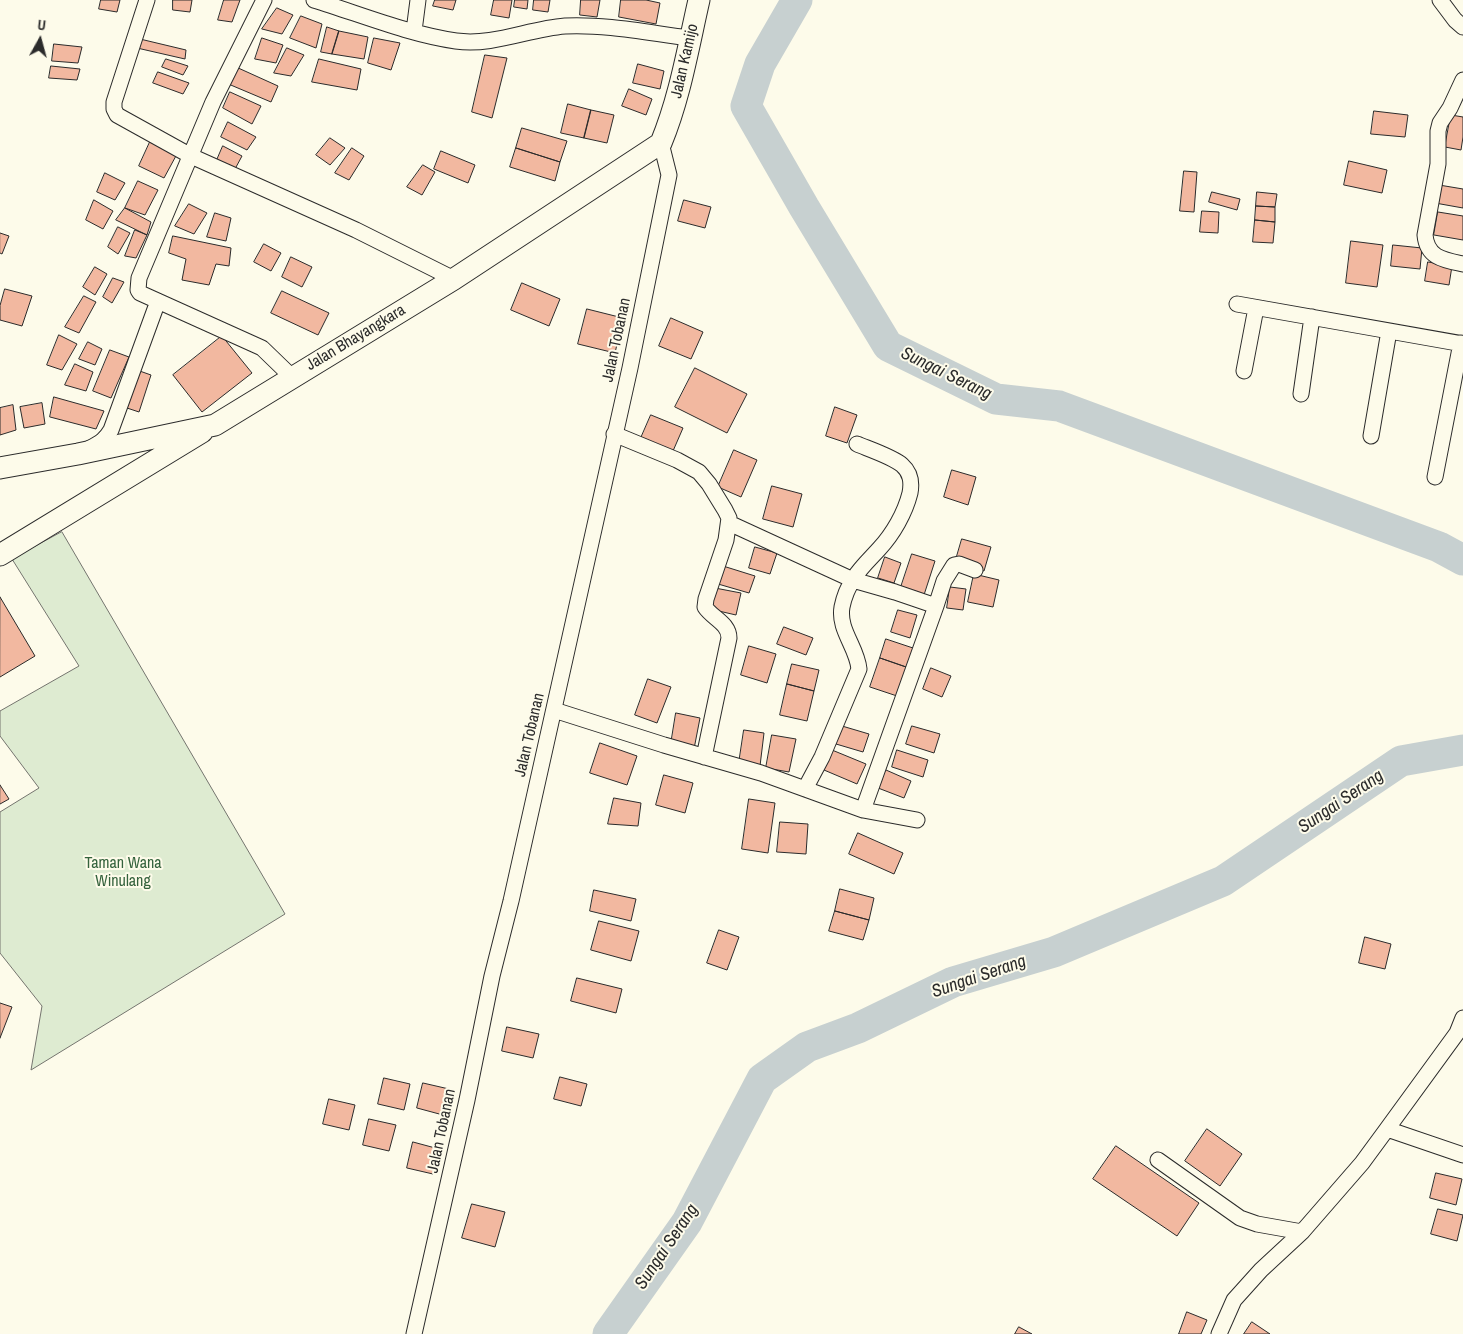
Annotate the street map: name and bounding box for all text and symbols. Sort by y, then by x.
north arrow [15,15,65,65]
text: U [37,16,47,35]
street label: Jalan Kamijo [667,22,703,100]
street label: Jalan Tobanan [599,296,635,384]
street label: Jalan Bhayangkara [303,301,409,375]
water label: Sungai Serang [897,343,995,405]
street label: Jalan Tobanan [511,691,549,779]
water label: Sungai Serang [1294,766,1388,838]
park label: Taman Wana Winulang [84,854,162,892]
water label: Sungai Serang [929,951,1029,1003]
street label: Jalan Tobanan [424,1087,460,1175]
water label: Sungai Serang [631,1200,703,1294]

